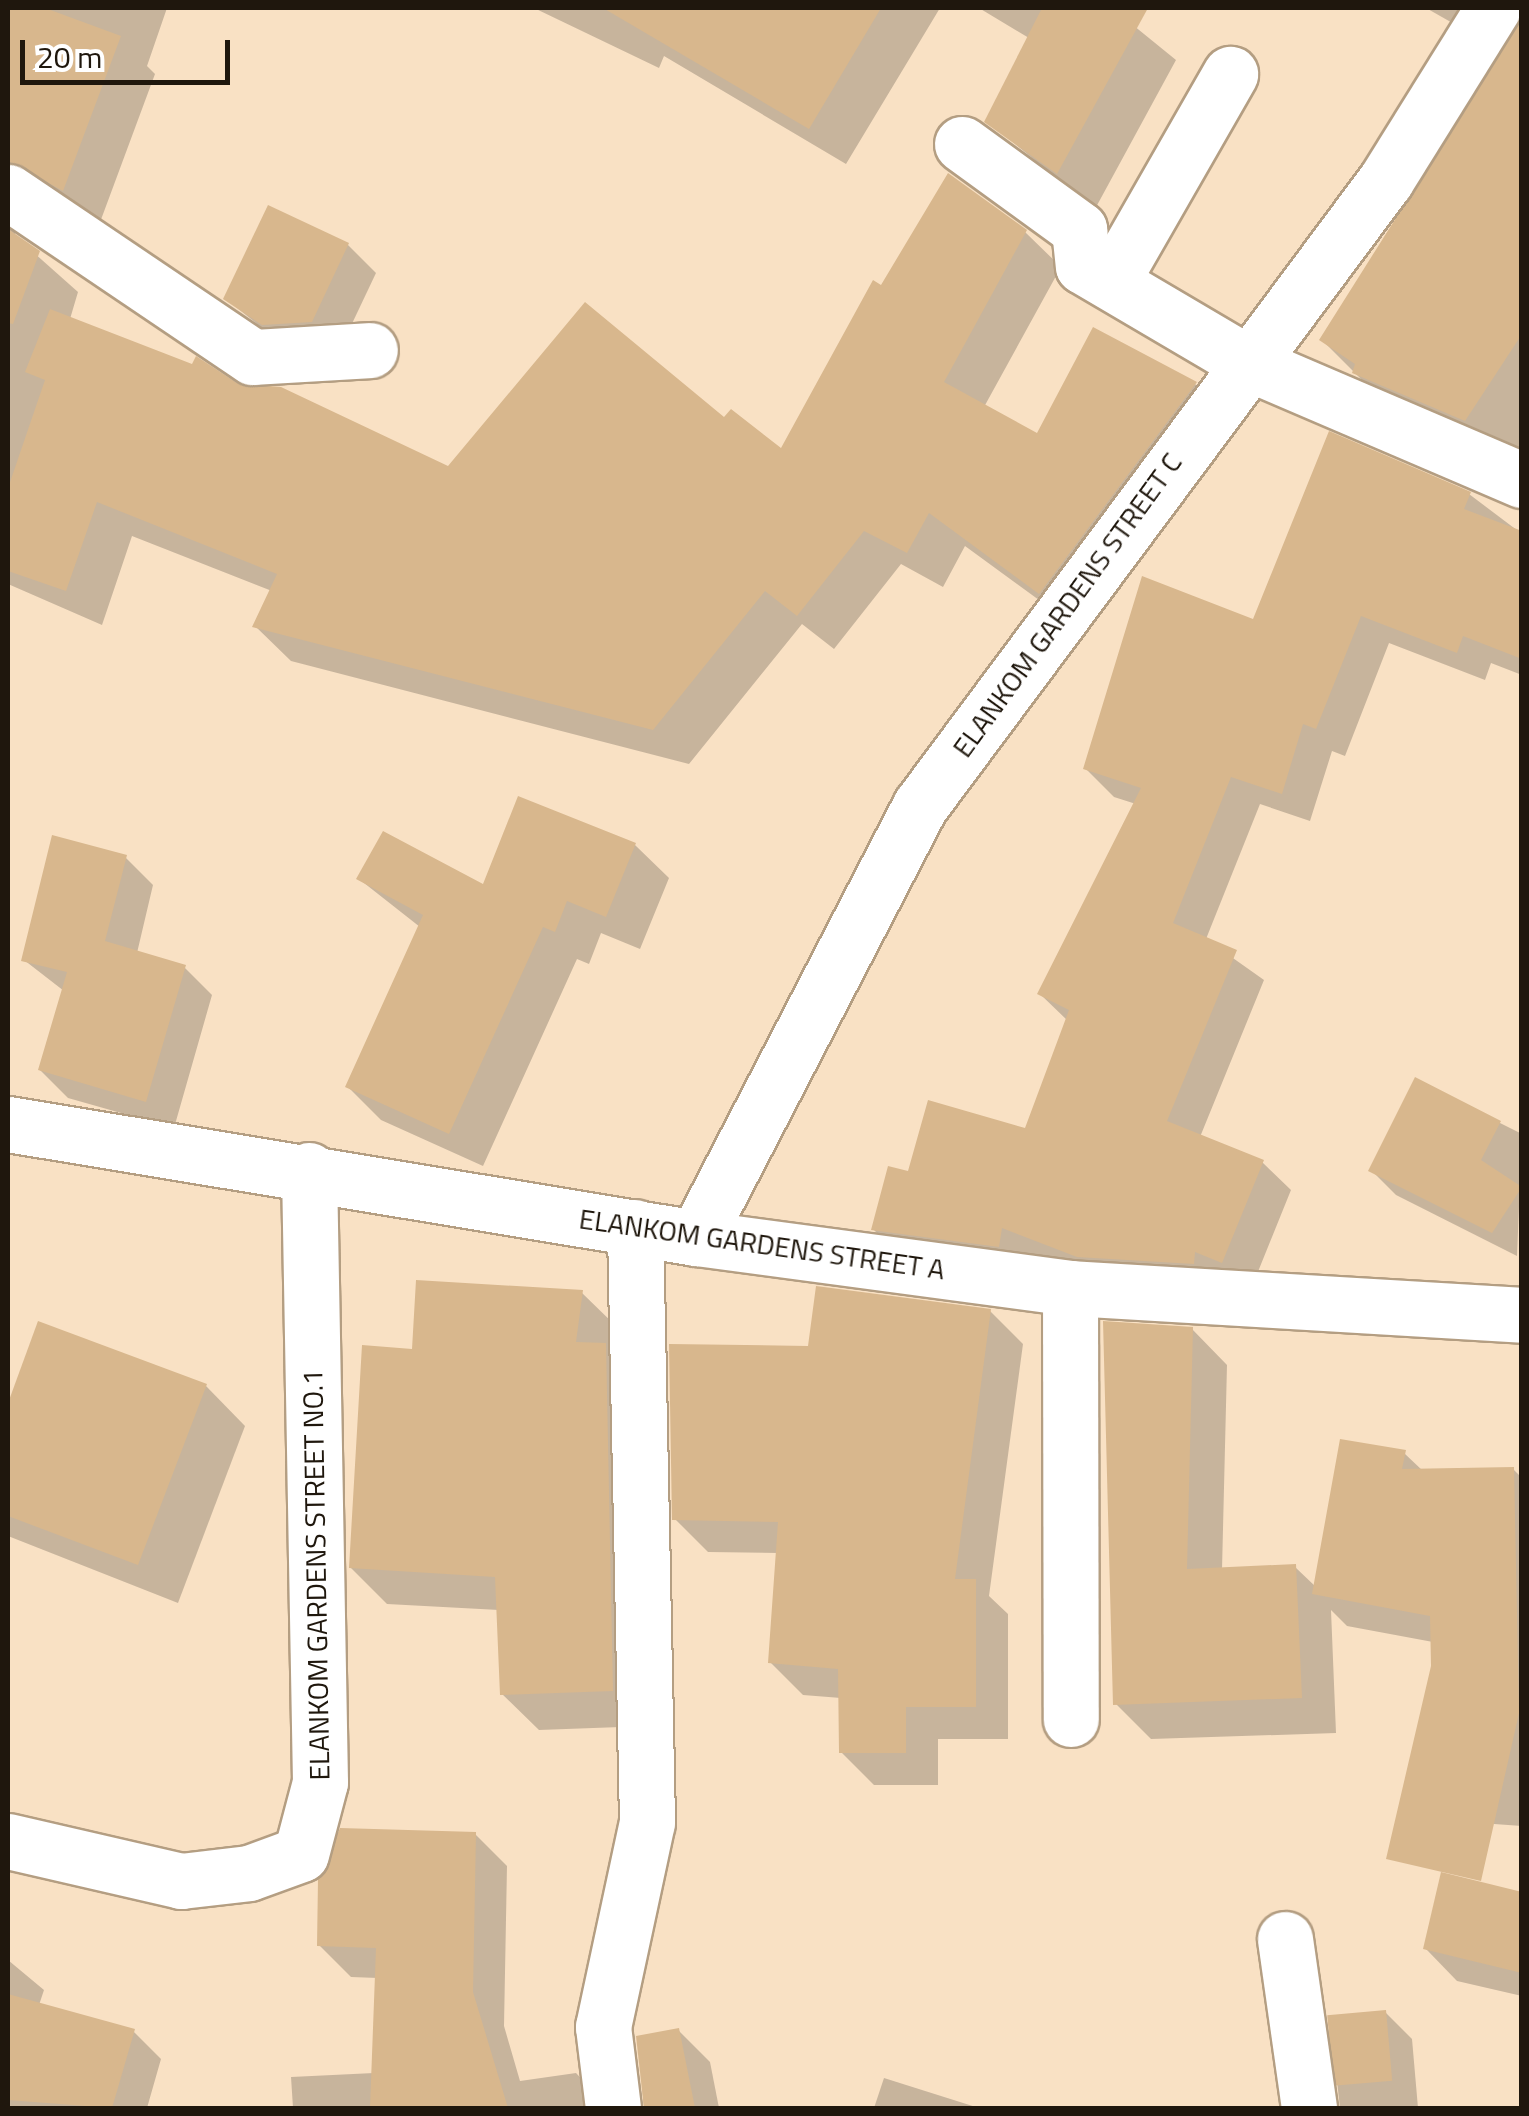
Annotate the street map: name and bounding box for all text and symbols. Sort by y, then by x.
scale bar [25,20,235,82]
text: 20 m [37,34,102,80]
street label: ELANKOM GARDENS STREET C [945,447,1189,763]
street label: ELANKOM GARDENS STREET A [577,1202,947,1286]
street label: ELANKOM GARDENS STREET NO.1 [296,1369,336,1781]

